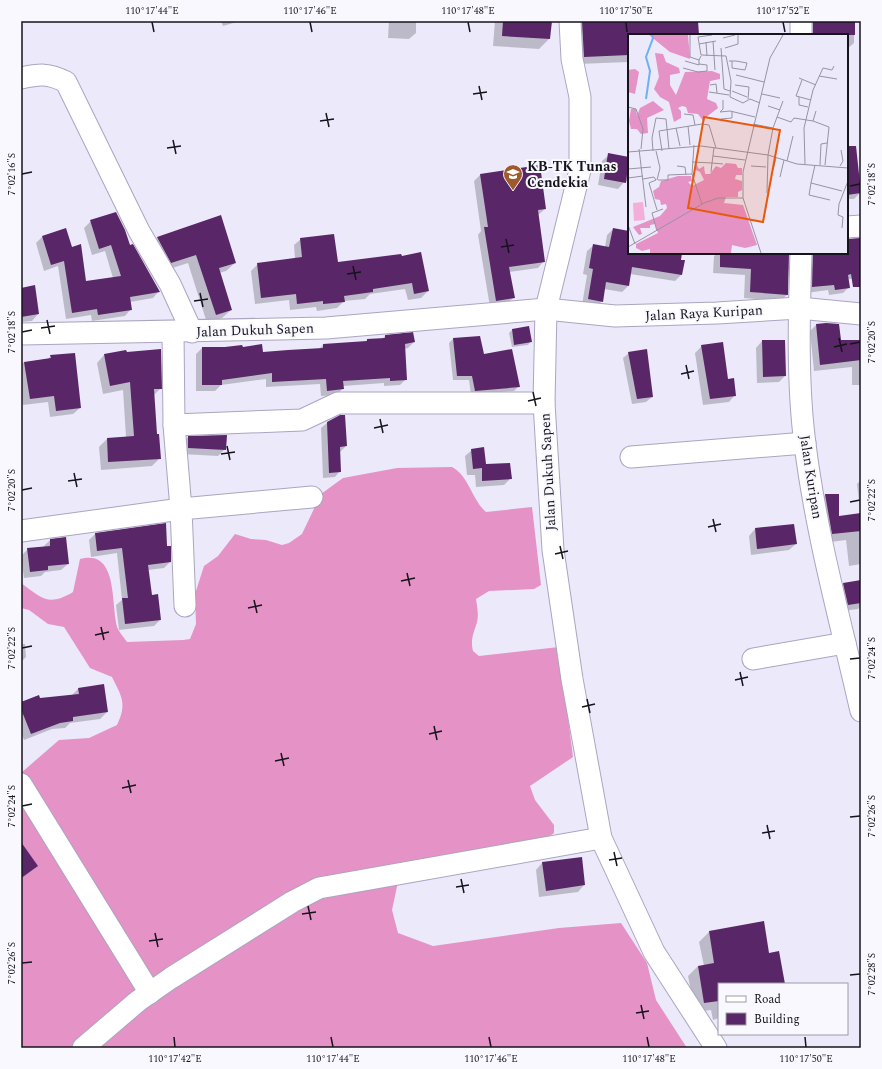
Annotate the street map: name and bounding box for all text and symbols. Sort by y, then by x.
text: 110°17'44"E [125,3,179,19]
text: 110°17'46"E [283,3,337,19]
text: 110°17'48"E [441,3,495,19]
text: 110°17'50"E [599,3,653,19]
text: 110°17'52"E [756,3,810,19]
inset map [628,34,848,254]
text: 7°02'16"S [4,153,20,195]
place label: KB-TK Tunas Cendekia [527,156,617,193]
school or university icon: KB-TK Tunas Cendekia [502,163,524,191]
text: 7°02'18"S [864,163,880,205]
street label: Jalan Raya Kuripan [644,299,764,327]
text: 7°02'18"S [4,311,20,353]
street label: Jalan Dukuh Sapen [196,317,314,343]
text: 7°02'20"S [864,321,880,363]
street label: Jalan Dukuh Sapen [534,413,562,531]
street label: Jalan Kuripan [794,433,828,521]
text: 7°02'20"S [4,469,20,511]
text: 7°02'22"S [864,479,880,521]
text: 7°02'22"S [4,627,20,669]
text: 7°02'24"S [864,637,880,679]
text: 7°02'24"S [4,785,20,827]
text: 7°02'26"S [864,795,880,837]
text: 7°02'26"S [4,942,20,984]
text: 7°02'28"S [864,953,880,995]
legend [718,983,848,1035]
text: Road [754,990,781,1009]
text: Building [754,1010,800,1029]
text: 110°17'42"E [148,1051,202,1067]
text: 110°17'44"E [306,1051,360,1067]
text: 110°17'46"E [464,1051,518,1067]
text: 110°17'48"E [622,1051,676,1067]
text: 110°17'50"E [779,1051,833,1067]

